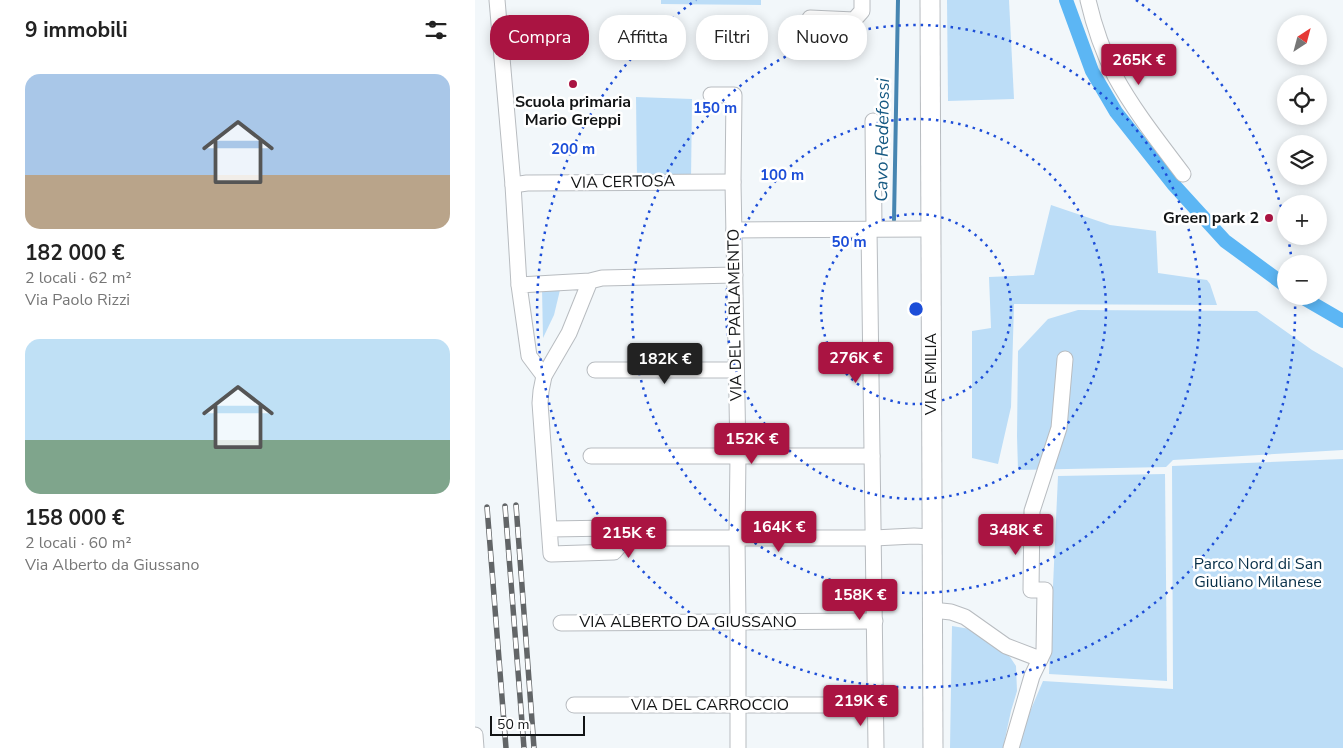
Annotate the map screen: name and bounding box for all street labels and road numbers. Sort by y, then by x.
street label: VIA CERTOSA [570,170,676,194]
street label: VIA DEL PARLAMENTO [722,229,748,402]
street label: VIA EMILIA [920,332,942,416]
street label: VIA ALBERTO DA GIUSSANO [578,611,797,633]
street label: VIA DEL CARROCCIO [630,694,789,716]

